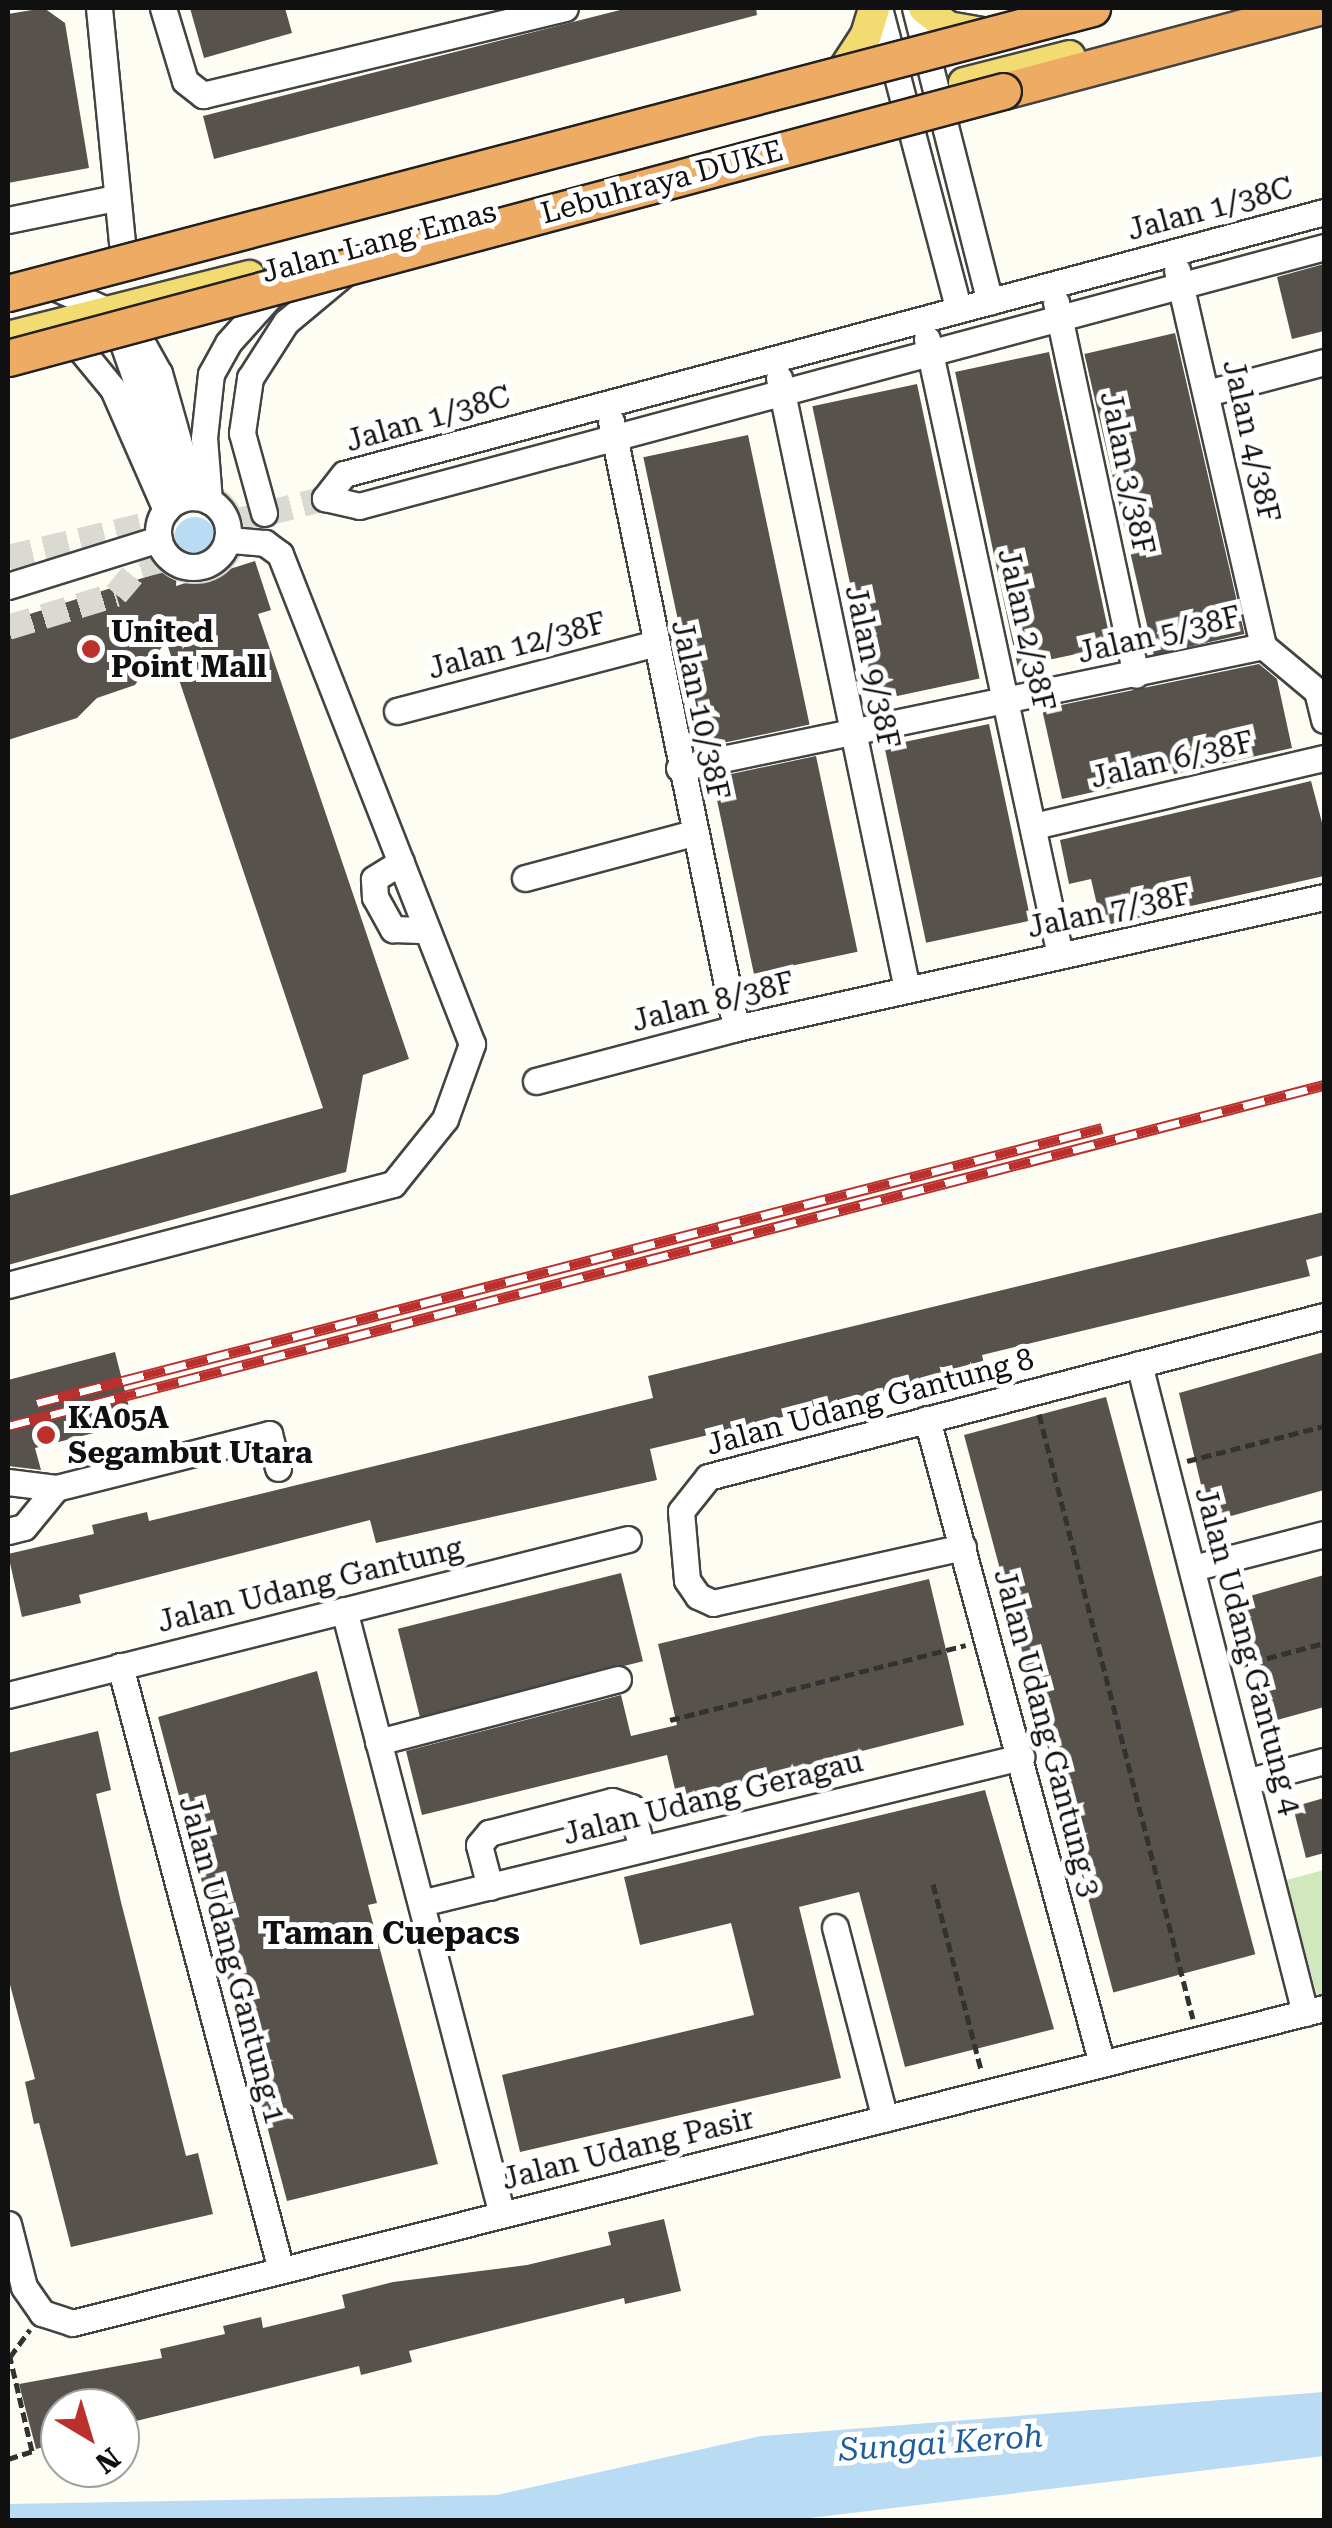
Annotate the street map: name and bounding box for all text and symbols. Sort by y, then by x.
street label: Lebuhraya DUKE [537,132,787,232]
street label: Jalan 1/38C [1124,170,1296,248]
street label: Jalan Lang Emas [258,193,500,291]
street label: Jalan 4/38F [1215,356,1287,526]
street label: Jalan 1/38C [342,378,514,460]
street label: Jalan 3/38F [1092,388,1162,558]
street label: Jalan 2/38F [990,545,1062,715]
street label: Jalan 9/38F [837,582,907,752]
street label: Jalan 5/38F [1074,599,1244,671]
street label: Jalan 12/38F [424,605,610,687]
place label: United Point Mall [111,614,267,684]
street label: Jalan 10/38F [663,617,737,803]
marker: United Point Mall [80,638,102,660]
street label: Jalan 6/38F [1087,724,1257,796]
street label: Jalan 7/38F [1024,876,1194,946]
street label: Jalan 8/38F [628,964,798,1040]
street label: Jalan Udang Gantung 8 [702,1341,1038,1463]
place label: KA05A Segambut Utara [68,1400,313,1470]
marker: KA05A Segambut Utara [33,1422,59,1448]
street label: Jalan Udang Gantung 4 [1187,1483,1309,1819]
street label: Jalan Udang Gantung [154,1530,466,1640]
street label: Jalan Udang Gantung 3 [986,1565,1108,1901]
street label: Jalan Udang Geragau [559,1743,867,1853]
street label: Jalan Udang Gantung 1 [171,1792,293,2128]
district label: Taman Cuepacs [262,1914,520,1952]
street label: Jalan Udang Pasir [498,2100,758,2198]
north arrow [40,2388,140,2488]
water label: Sungai Keroh [838,2417,1044,2469]
text: N [89,2441,126,2480]

